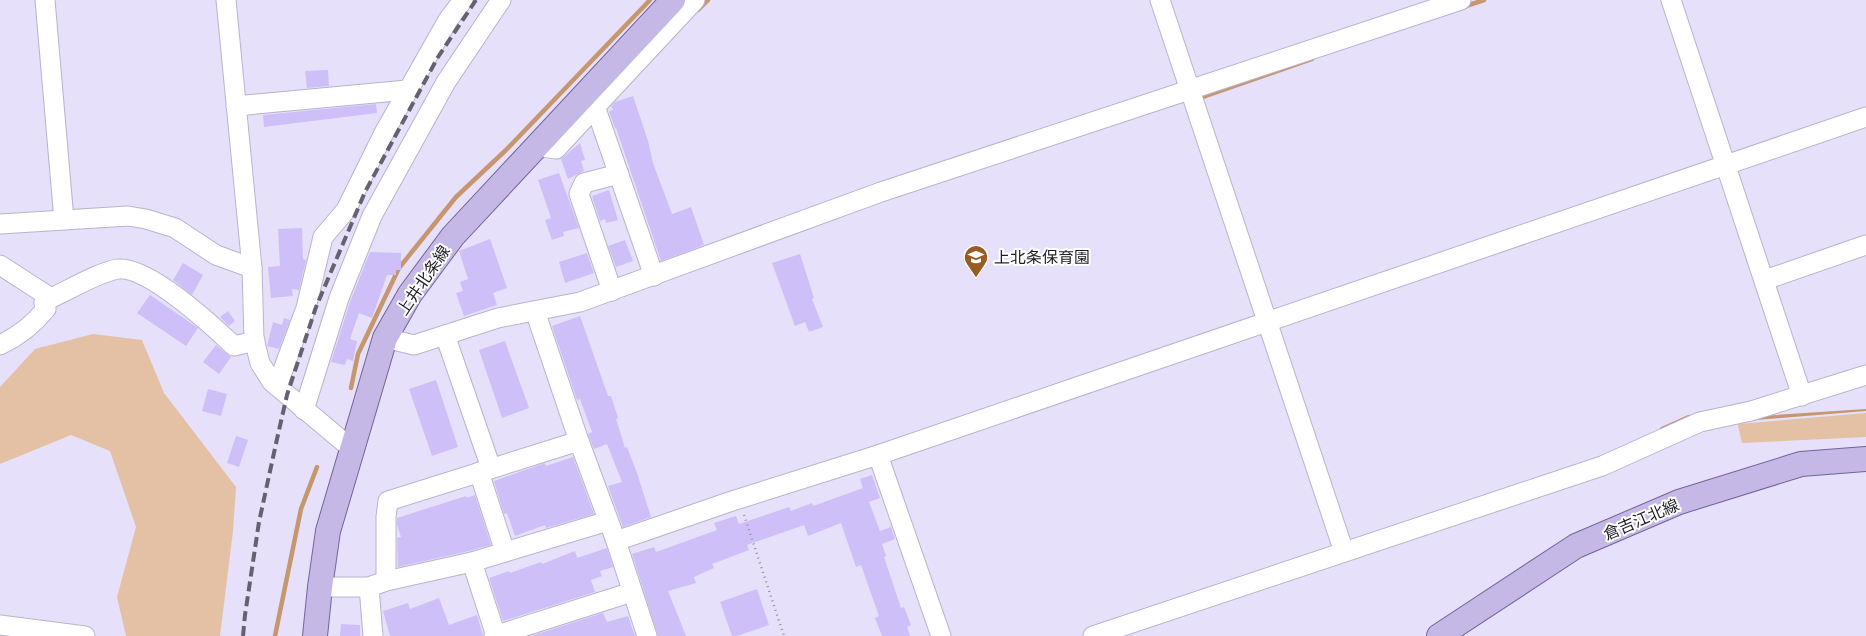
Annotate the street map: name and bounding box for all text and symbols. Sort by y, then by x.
street label: 上井北条線 [392,241,454,319]
school or university icon: 上北条保育園 [963,244,989,278]
place label: 上北条保育園 [994,247,1090,268]
street label: 倉吉江北線 [1600,494,1682,545]

